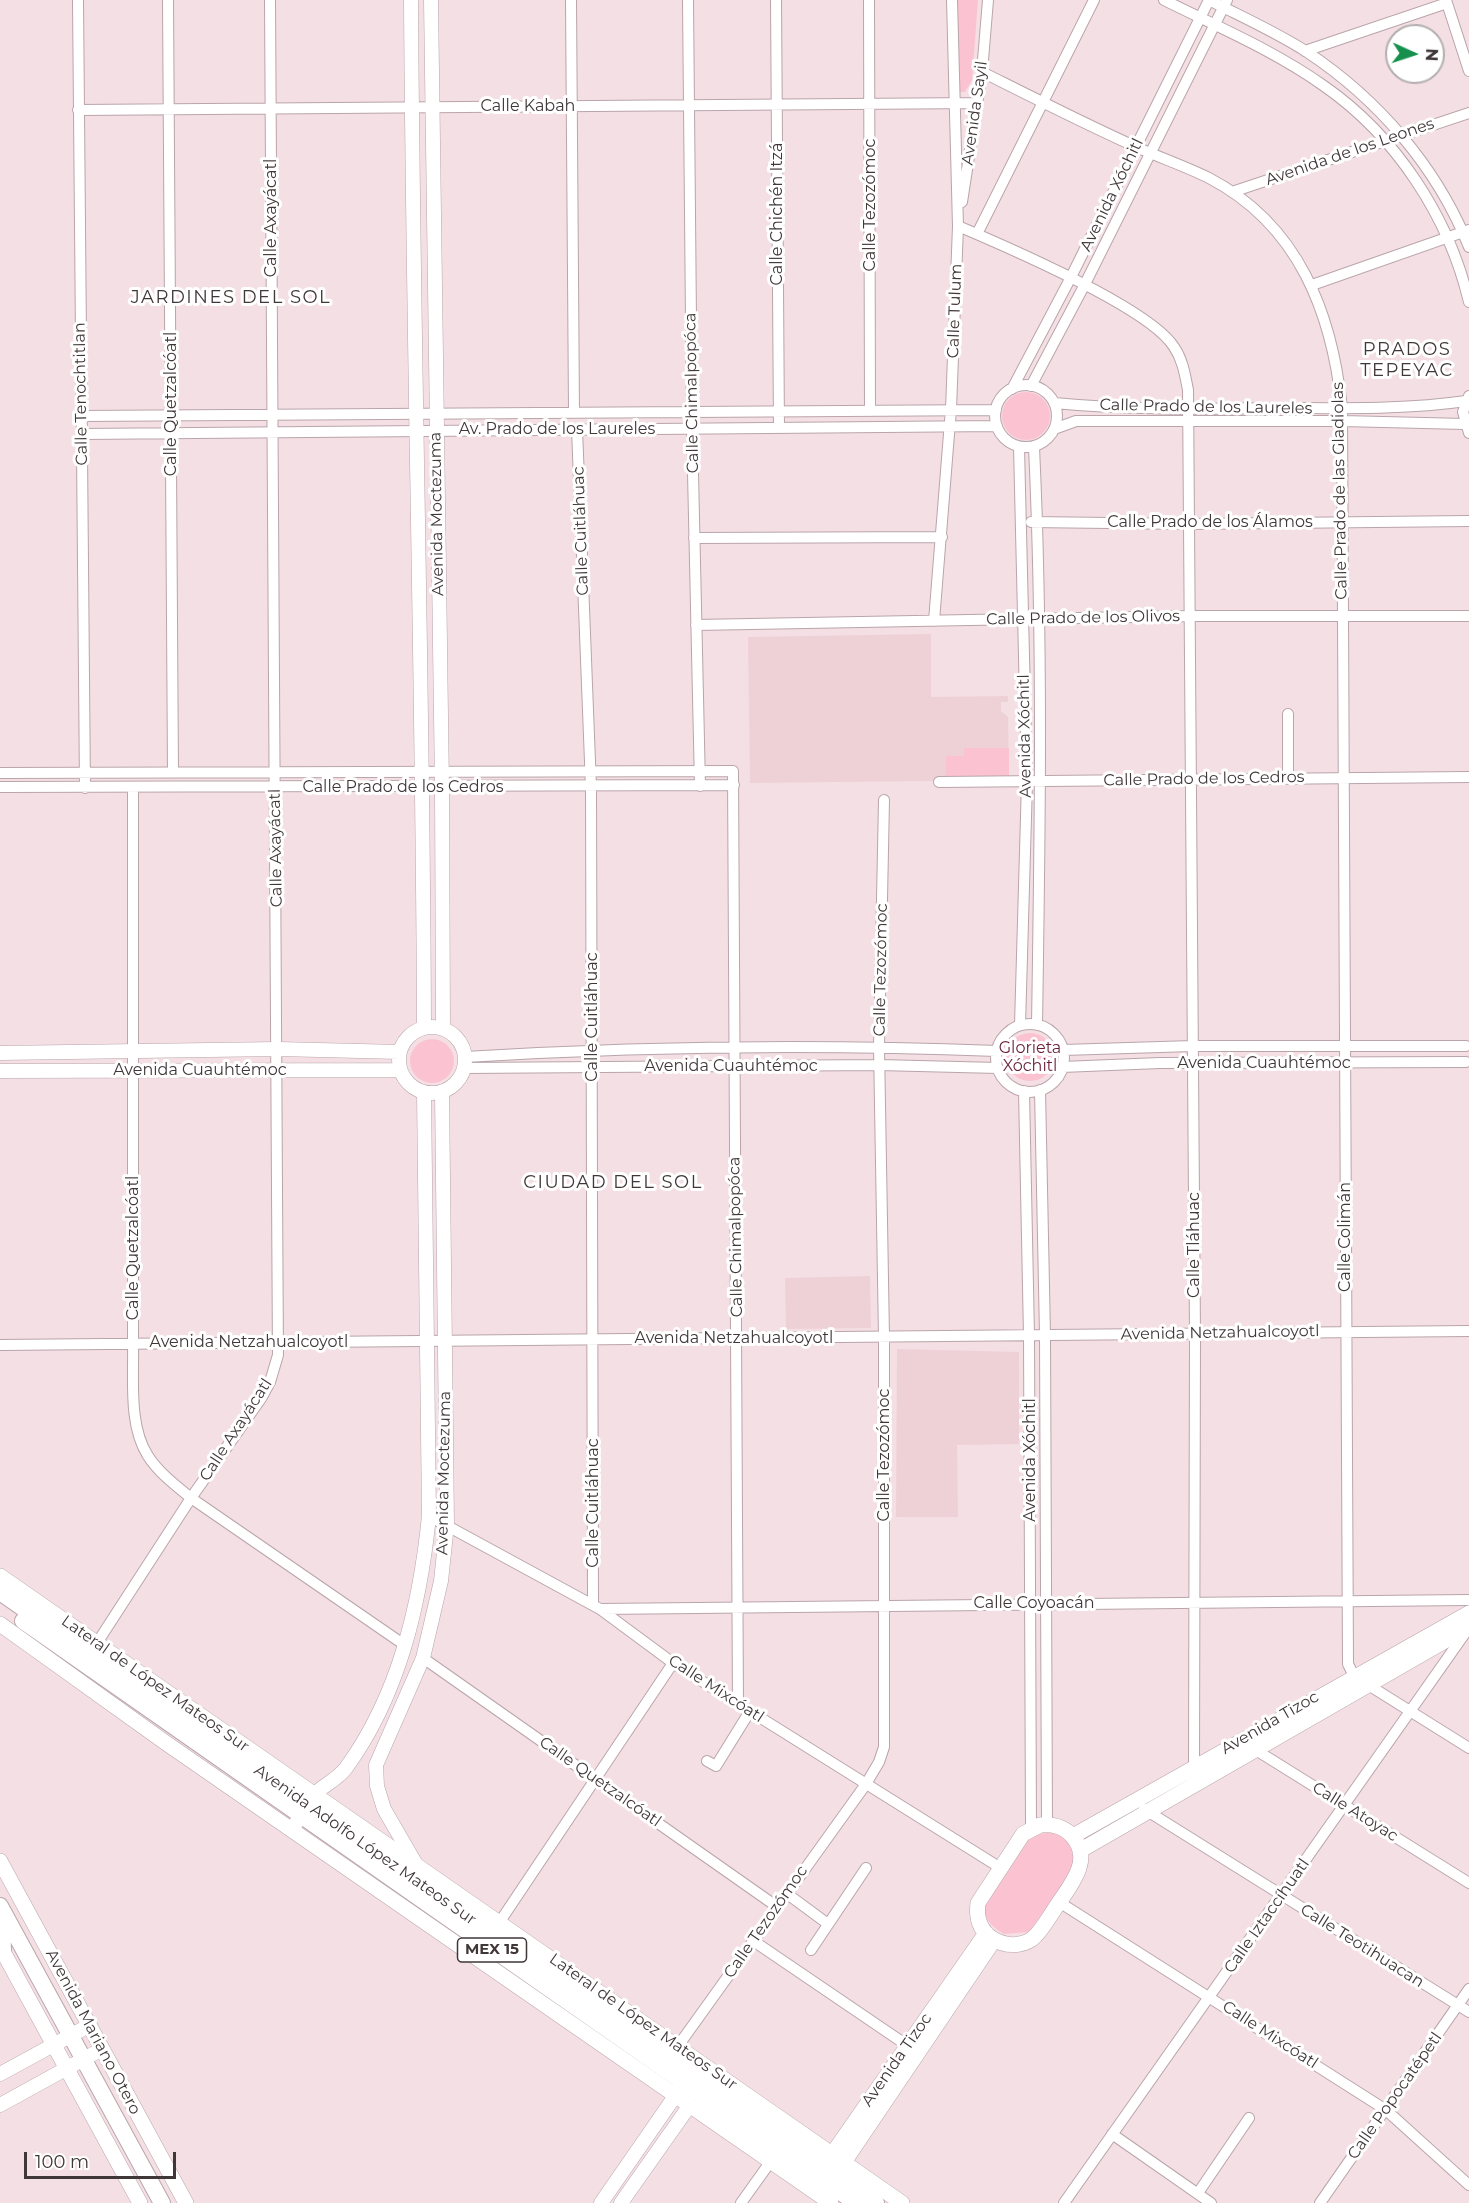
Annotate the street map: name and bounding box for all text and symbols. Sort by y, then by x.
north arrow [1385,24,1445,84]
text: N [1422,48,1441,62]
street label: Avenida Sayil [958,60,992,166]
street label: Calle Kabah [481,96,575,116]
street label: Avenida de los Leones [1263,114,1437,190]
street label: Avenida Xóchitl [1076,135,1148,255]
street label: Calle Tezozómoc [860,138,880,272]
street label: Calle Chichén Itzá [767,143,787,285]
street label: Calle Axayácatl [261,159,281,277]
street label: Calle Tulum [944,263,966,359]
district label: JARDINES DEL SOL [131,287,331,309]
street label: Calle Chimalpopóca [681,313,703,473]
street label: Calle Tenochtitlan [70,322,92,466]
street label: Calle Quetzalcóatl [161,332,181,476]
district label: PRADOS TEPEYAC [1360,339,1454,382]
street label: Calle Prado de las Gladiolas [1329,382,1351,600]
street label: Calle Prado de los Laureles [1099,396,1313,418]
street label: Av. Prado de los Laureles [459,419,655,439]
street label: Avenida Moctezuma [426,432,448,596]
street label: Calle Cuitláhuac [569,466,593,596]
street label: Calle Prado de los Álamos [1107,512,1313,532]
street label: Calle Prado de los Olivos [986,607,1180,629]
street label: Avenida Xóchitl [1014,674,1036,798]
street label: Calle Prado de los Cedros [1103,768,1305,790]
street label: Calle Prado de los Cedros [302,777,504,797]
street label: Calle Axayácatl [265,789,287,907]
street label: Calle Tezozómoc [870,903,892,1037]
street label: Calle Cuitláhuac [582,952,602,1082]
park label: Glorieta Xóchitl [999,1038,1061,1076]
street label: Avenida Cuauhtémoc [1177,1053,1351,1073]
street label: Avenida Cuauhtémoc [644,1056,818,1076]
street label: Avenida Cuauhtémoc [113,1060,287,1080]
street label: Calle Chimalpopóca [725,1157,747,1317]
district label: CIUDAD DEL SOL [523,1172,703,1194]
street label: Calle Quetzalcóatl [123,1176,143,1320]
street label: Calle Colimán [1335,1182,1355,1292]
street label: Calle Tláhuac [1184,1192,1204,1298]
street label: Avenida Netzahualcoyotl [1120,1322,1320,1344]
street label: Avenida Netzahualcoyotl [635,1328,833,1348]
street label: Avenida Netzahualcoyotl [150,1332,348,1352]
street label: Calle Axayácatl [196,1375,276,1485]
street label: Calle Tezozómoc [874,1388,894,1522]
street label: Avenida Moctezuma [433,1391,455,1555]
street label: Avenida Xóchitl [1020,1398,1040,1522]
street label: Calle Cuitláhuac [583,1438,603,1568]
street label: Calle Coyoacán [973,1593,1095,1613]
street label: Lateral de López Mateos Sur [57,1612,253,1756]
street label: Calle Mixcóatl [665,1651,767,1727]
street label: Avenida Tizoc [1218,1687,1322,1759]
street label: Calle Quetzalcóatl [535,1733,665,1831]
street label: Avenida Adolfo López Mateos Sur [250,1761,480,1929]
street label: Calle Atoyac [1309,1778,1401,1846]
street label: Calle Iztaccíhuatl [1220,1855,1314,1977]
street label: Calle Tezozómoc [720,1862,812,1982]
street label: Calle Teotihuacan [1297,1900,1427,1992]
road number: MEX 15 [458,1938,526,1962]
street label: Avenida Mariano Otero [41,1946,145,2118]
street label: Lateral de López Mateos Sur [545,1950,741,2094]
street label: Calle Mixcóatl [1219,1997,1321,2073]
street label: Avenida Tizoc [858,2010,936,2110]
street label: Calle Popocatépetl [1344,2029,1446,2163]
scale bar [27,2140,178,2178]
text: 100 m [35,2151,89,2173]

